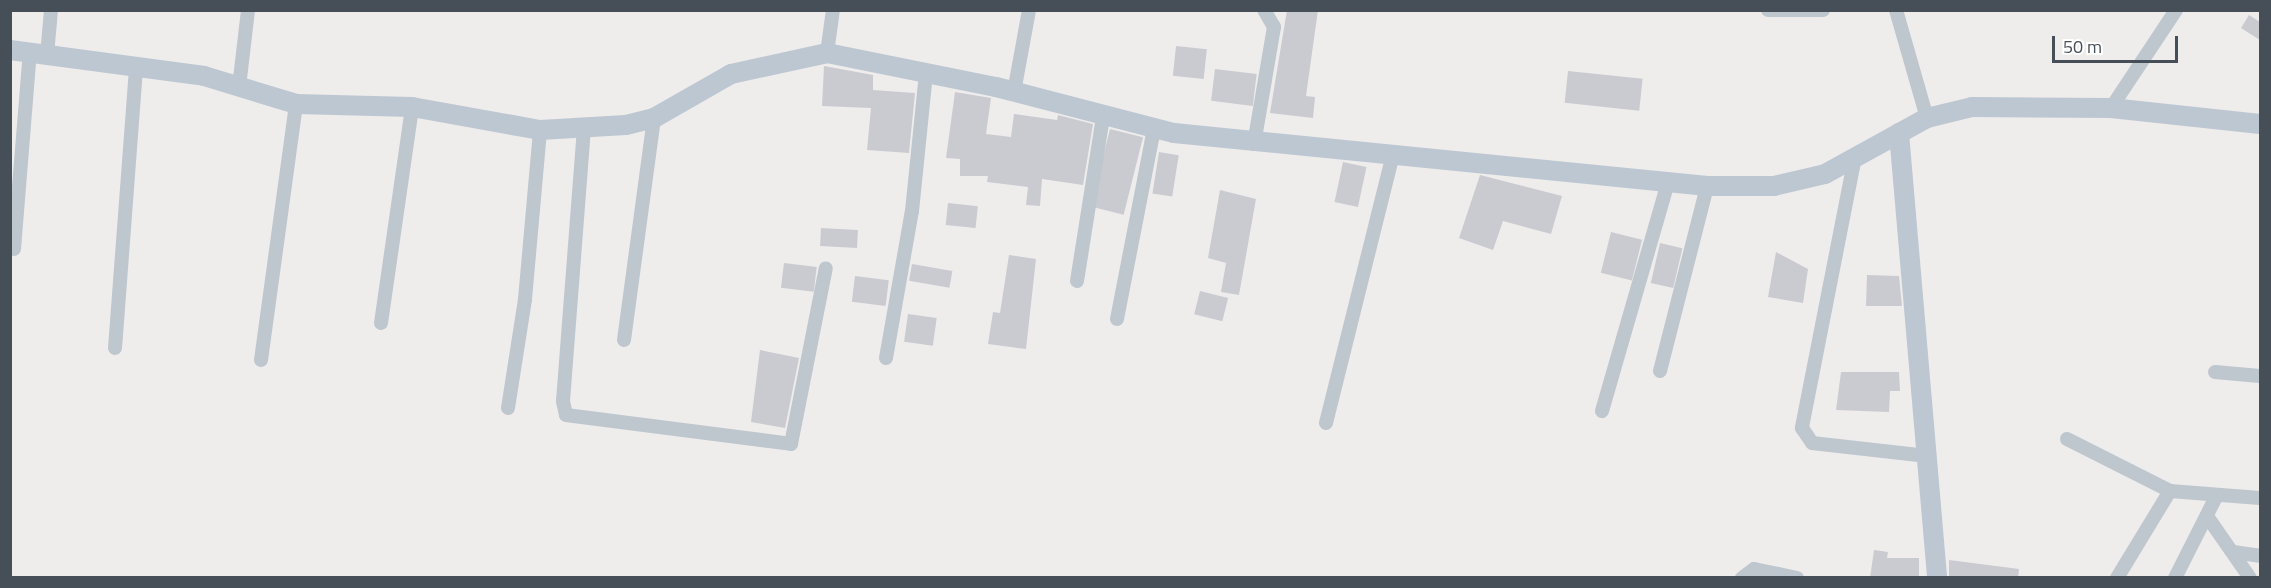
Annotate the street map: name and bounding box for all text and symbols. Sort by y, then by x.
scale bar [2055,24,2181,62]
text: 50 m [2063,33,2102,60]

